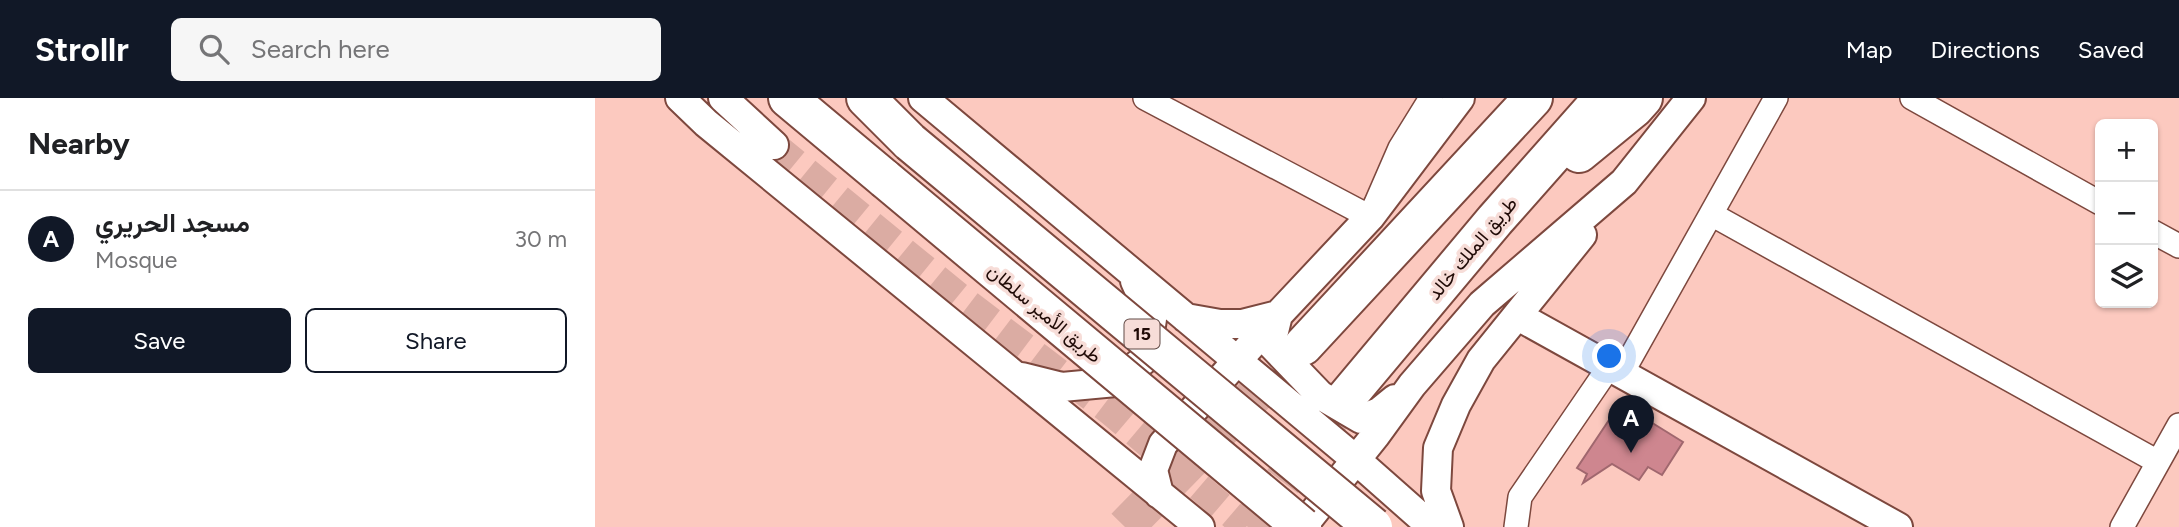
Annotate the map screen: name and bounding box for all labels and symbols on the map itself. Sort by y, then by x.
street label: طريق الملك خالد [1423,192,1522,304]
street label: طريق الأمير سلطان [983,259,1106,368]
road number: 15 [1125,320,1159,348]
your location [1592,339,1626,373]
pin: A [1608,395,1654,453]

